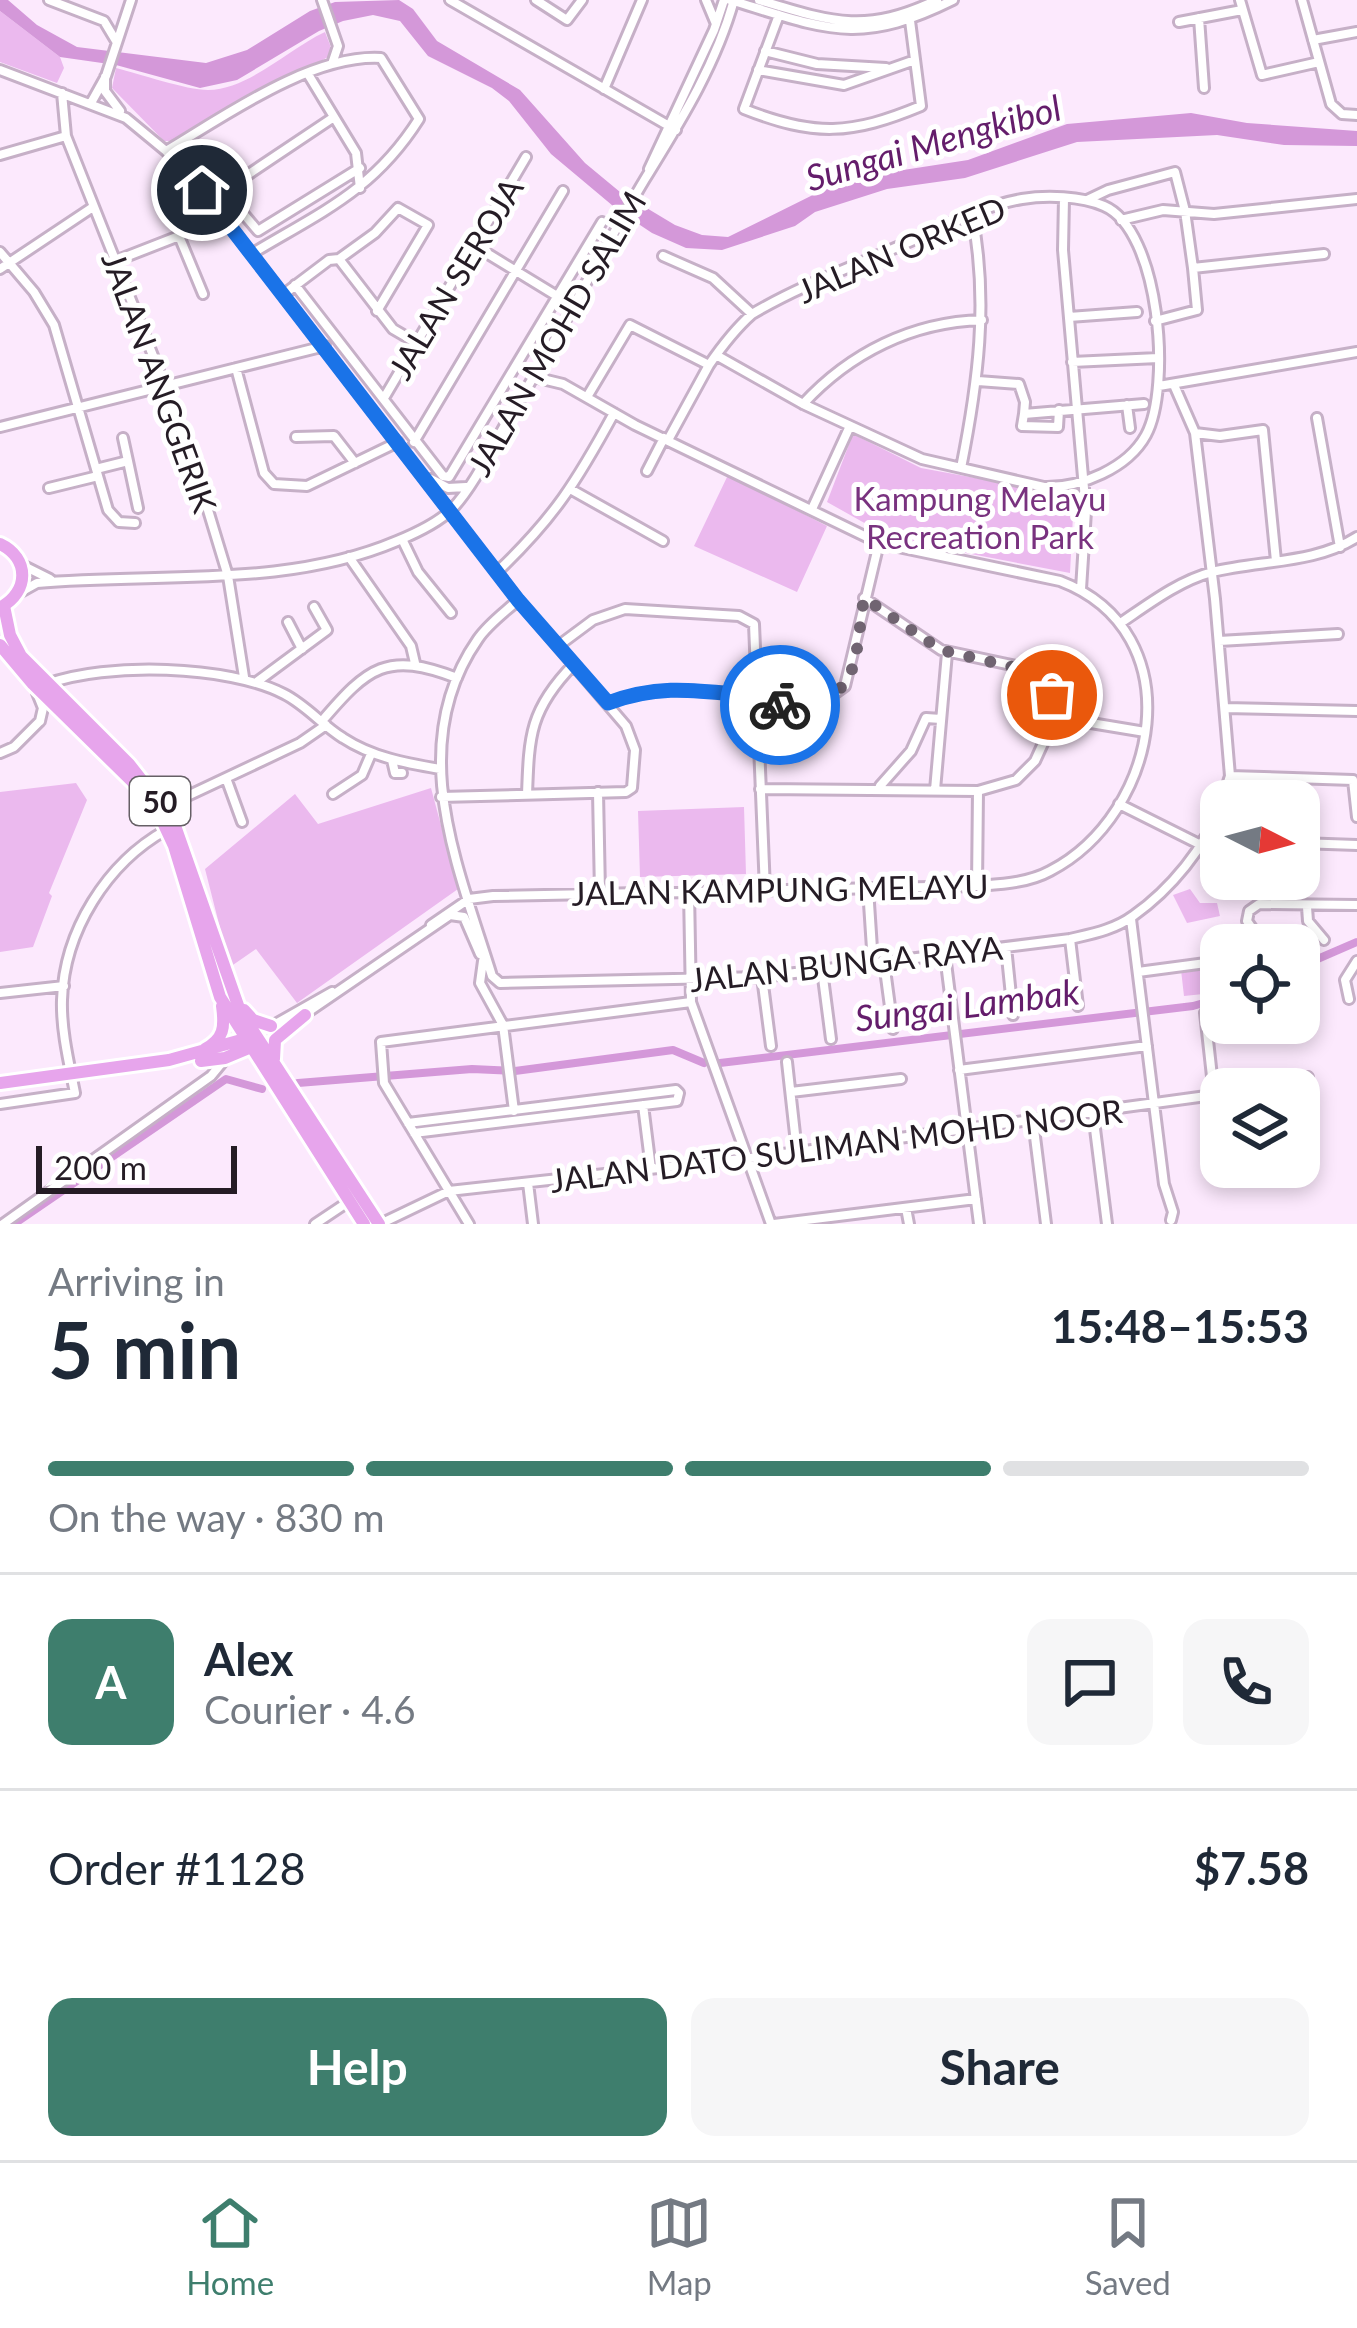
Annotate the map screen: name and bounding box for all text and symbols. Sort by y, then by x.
water label: Sungai Mengkibol [800,85,1066,199]
pin [151,139,253,241]
icon: home [169,157,235,223]
street label: JALAN SEROJA [379,170,531,386]
street label: JALAN MOHD SALIM [458,184,654,482]
street label: JALAN ORKED [791,187,1011,311]
street label: JALAN ANGGERIK [94,246,226,518]
park label: Kampung Melayu Recreation Park [854,478,1106,556]
pin [1001,644,1103,746]
courier [720,645,840,765]
icon: bag [1019,662,1085,728]
icon: bike [747,672,813,738]
road number: 50 [130,777,190,825]
north arrow [1200,780,1320,900]
map controls [1200,780,1320,1188]
street label: JALAN KAMPUNG MELAYU [571,865,989,913]
button: locate [1200,924,1320,1044]
street label: JALAN BUNGA RAYA [687,927,1005,999]
water label: Sungai Lambak [852,968,1083,1040]
button: layers [1200,1068,1320,1188]
street label: JALAN DATO SULIMAN MOHD NOOR [548,1090,1125,1200]
scale bar [36,1140,237,1193]
text: 200 m [54,1147,147,1187]
text: Arriving in [48,1258,225,1304]
text: 15:48–15:53 [1051,1299,1309,1353]
text: 5 min [48,1302,241,1396]
text: On the way · 830 m [48,1494,385,1540]
button: chat [1027,1619,1153,1745]
button: phone [1183,1619,1309,1745]
text: Alex [204,1632,294,1686]
text: A [95,1655,127,1709]
text: Courier · 4.6 [204,1686,416,1732]
text: Order #1128 [48,1841,306,1895]
text: $7.58 [1194,1841,1309,1895]
button: Help [48,1998,667,2136]
button: Share [691,1998,1309,2136]
tab: Home [186,2190,274,2302]
tab: Map [646,2190,712,2302]
tab: Saved [1085,2190,1171,2302]

